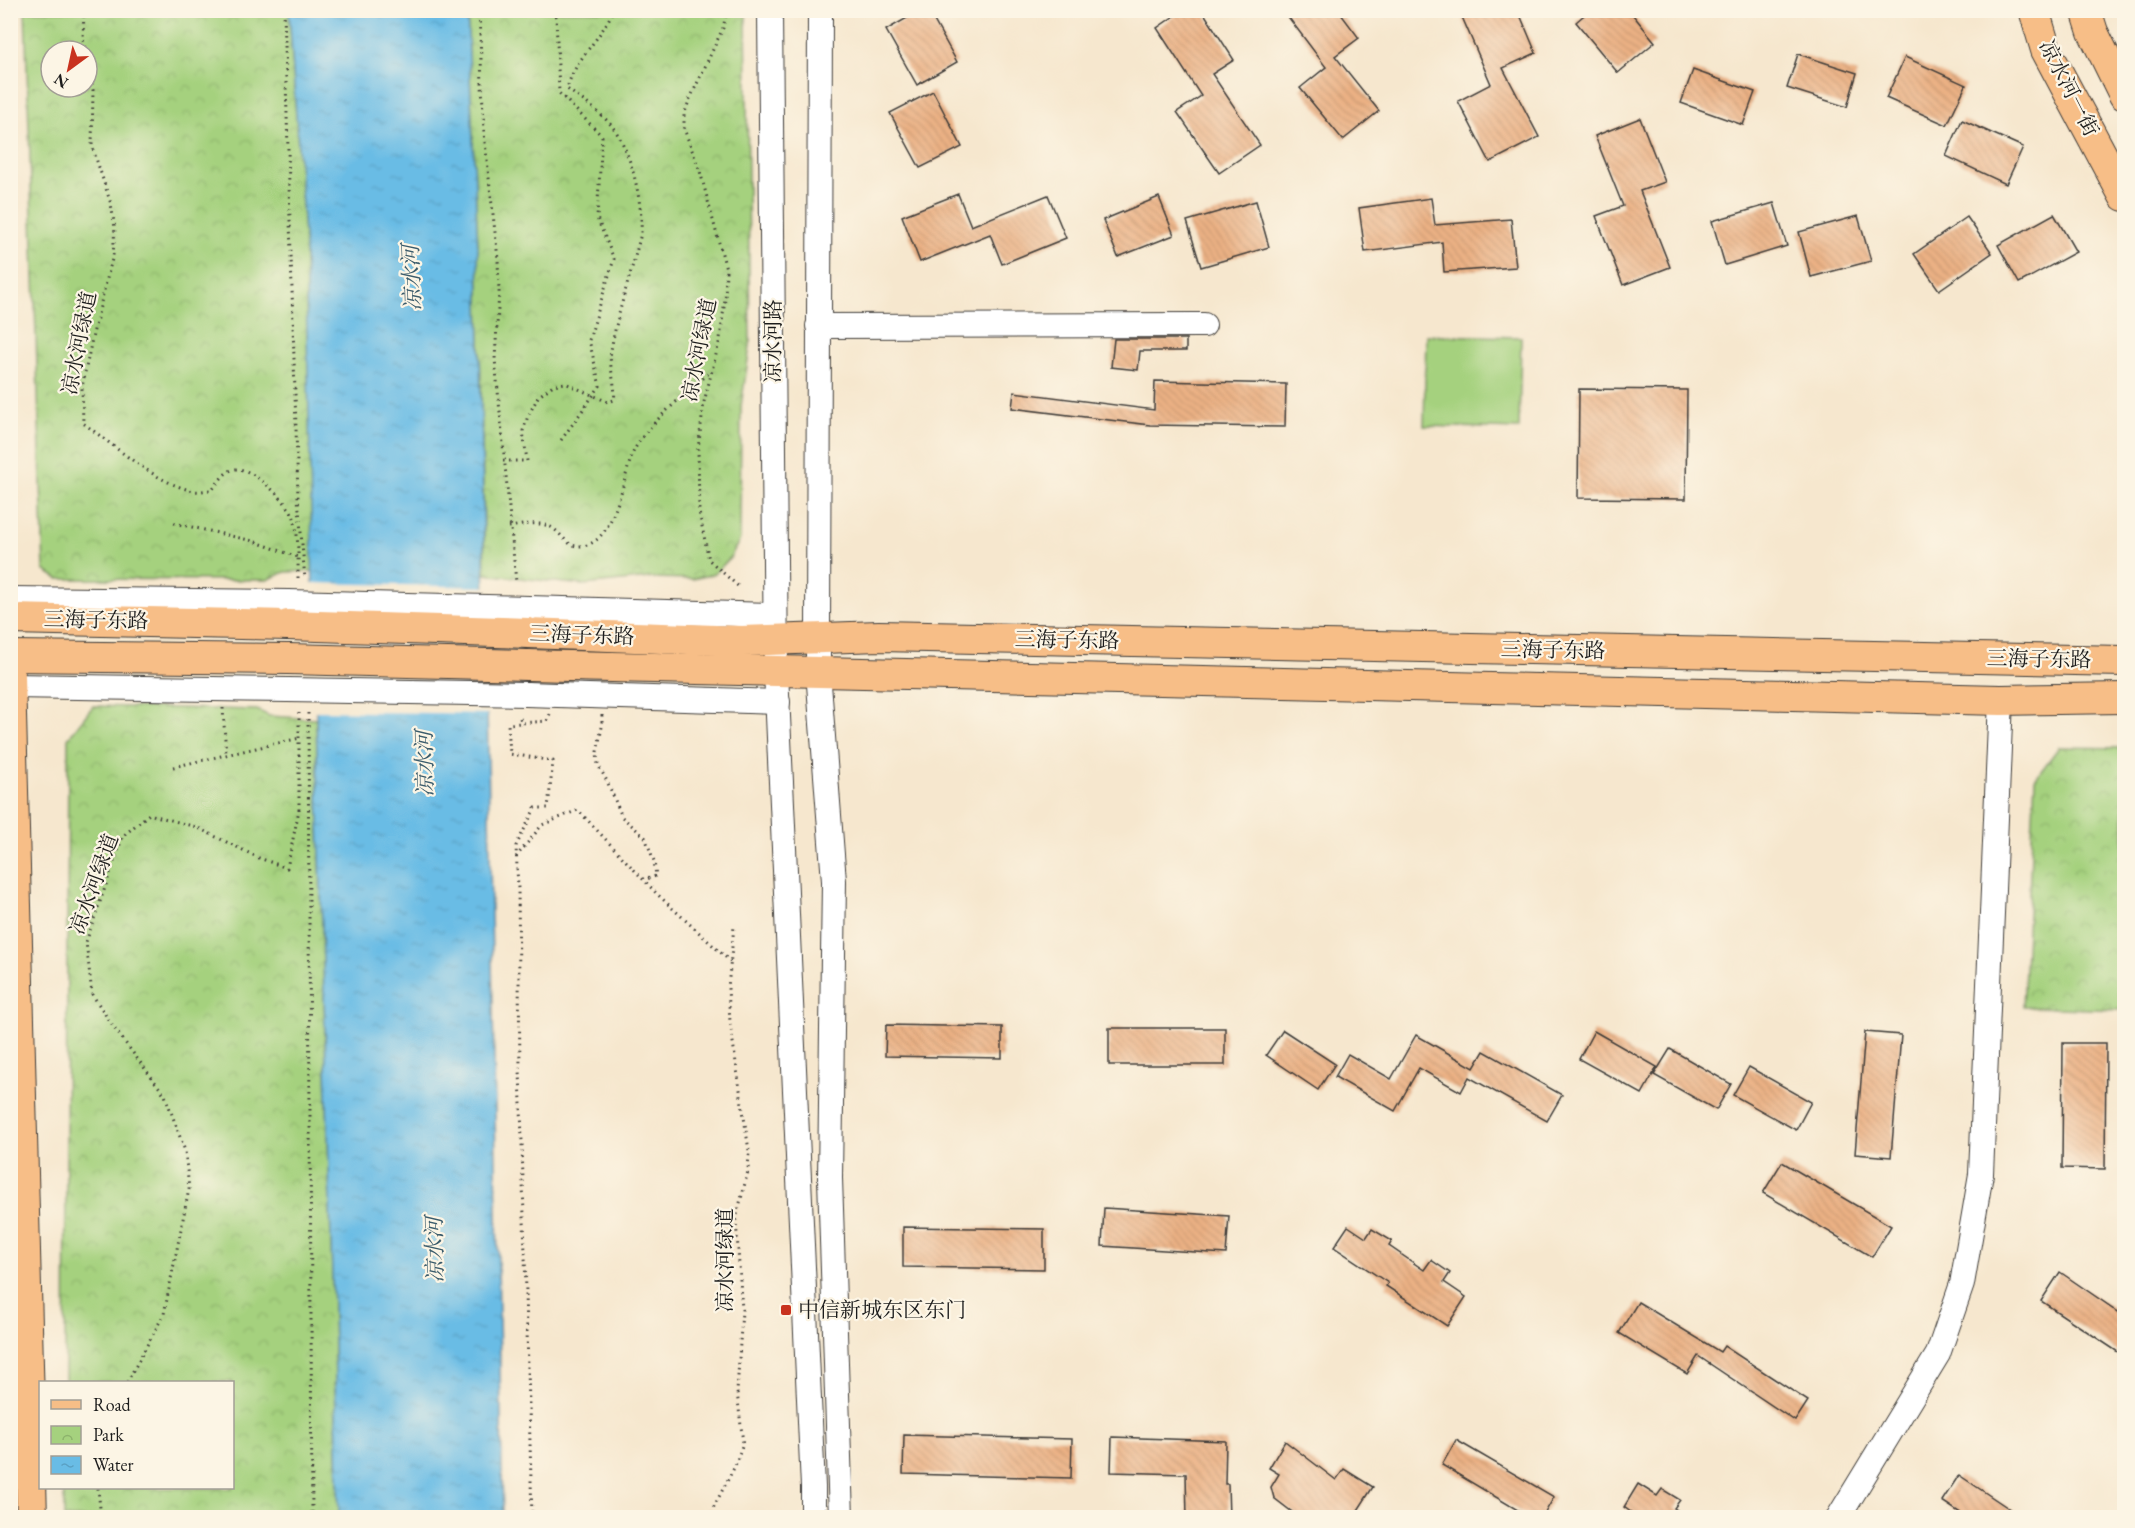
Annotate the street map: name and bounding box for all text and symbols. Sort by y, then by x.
street label: 凉水河一街 [2034,35,2105,141]
north arrow [39,39,99,99]
text: N [50,69,72,93]
water label: 凉水河 [396,241,427,311]
street label: 凉水河绿道 [55,289,102,397]
street label: 凉水河绿道 [675,296,722,404]
street label: 凉水河路 [759,299,786,383]
street label: 三海子东路 [43,605,149,634]
street label: 三海子东路 [529,619,635,650]
street label: 三海子东路 [1014,625,1120,654]
street label: 三海子东路 [1500,635,1606,664]
street label: 三海子东路 [1986,644,2092,673]
water label: 凉水河 [409,727,440,797]
street label: 凉水河绿道 [63,830,124,938]
street label: 凉水河绿道 [711,1208,738,1313]
water label: 凉水河 [419,1213,450,1283]
place label: 中信新城东区东门 [798,1296,966,1323]
marker: 中信新城东区东门 [779,1303,793,1317]
legend [39,1381,234,1489]
text: Road [93,1393,132,1416]
text: Park [93,1423,124,1446]
text: Water [93,1453,134,1476]

